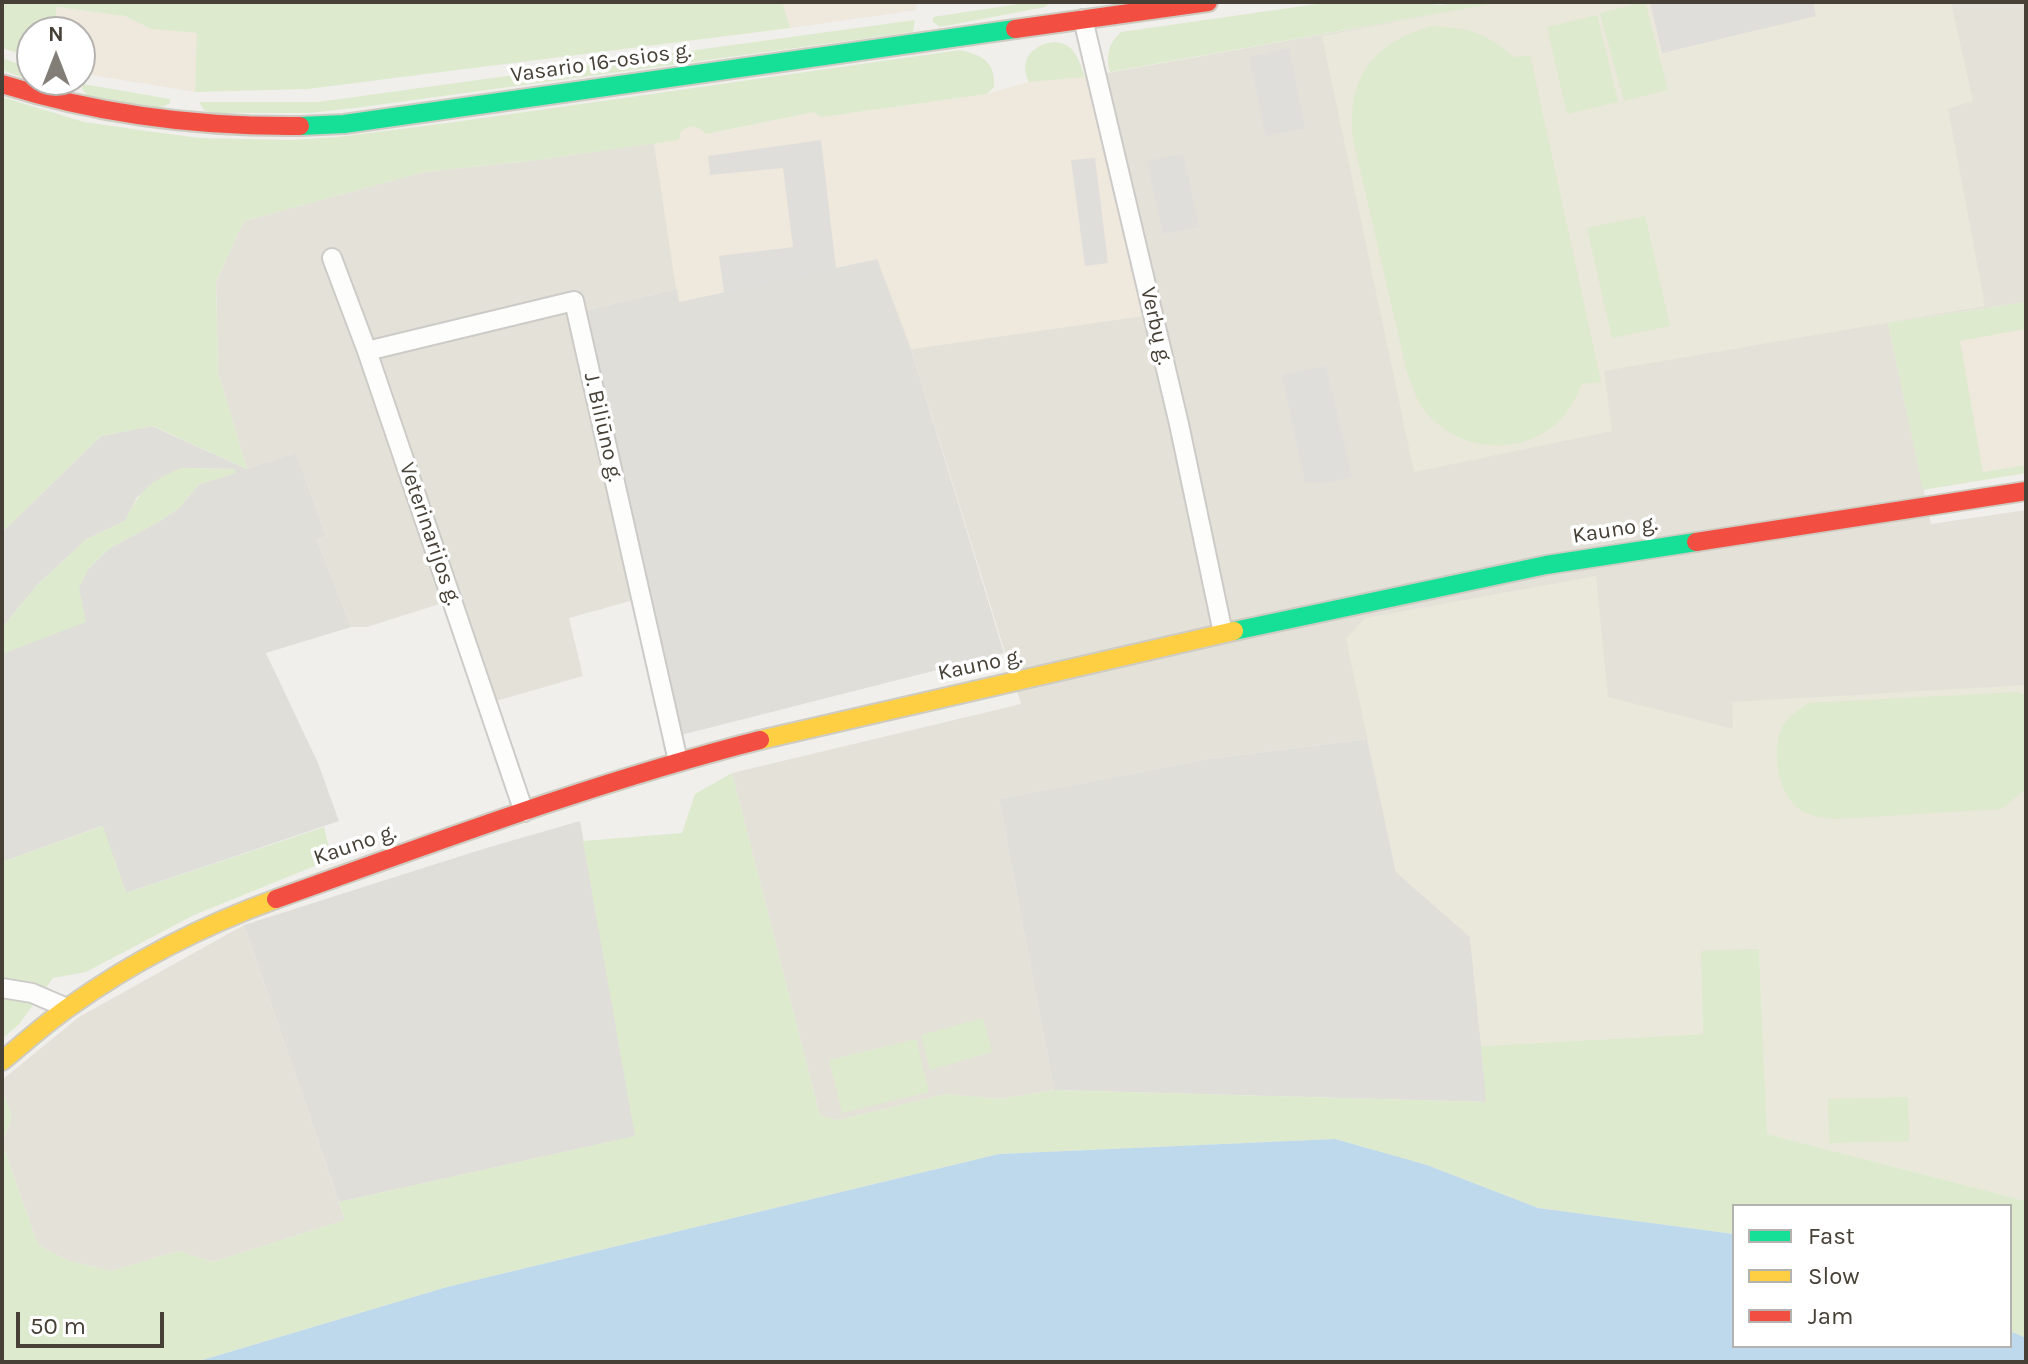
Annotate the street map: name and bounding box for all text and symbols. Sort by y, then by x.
north arrow [16,16,96,96]
text: N [48,21,64,47]
street label: Vasario 16-osios g. [509,37,693,89]
street label: Verbų g. [1134,285,1178,367]
street label: J. Biliūno g. [578,370,628,484]
street label: Veterinarijos g. [393,459,467,609]
street label: Kauno g. [1571,510,1659,550]
street label: Kauno g. [935,643,1025,687]
street label: Kauno g. [310,819,400,871]
legend [1732,1204,2012,1348]
text: Fast [1808,1222,1855,1250]
text: Slow [1808,1262,1860,1290]
scale bar [20,1296,168,1346]
text: Jam [1808,1302,1853,1330]
text: 50 m [30,1312,86,1340]

